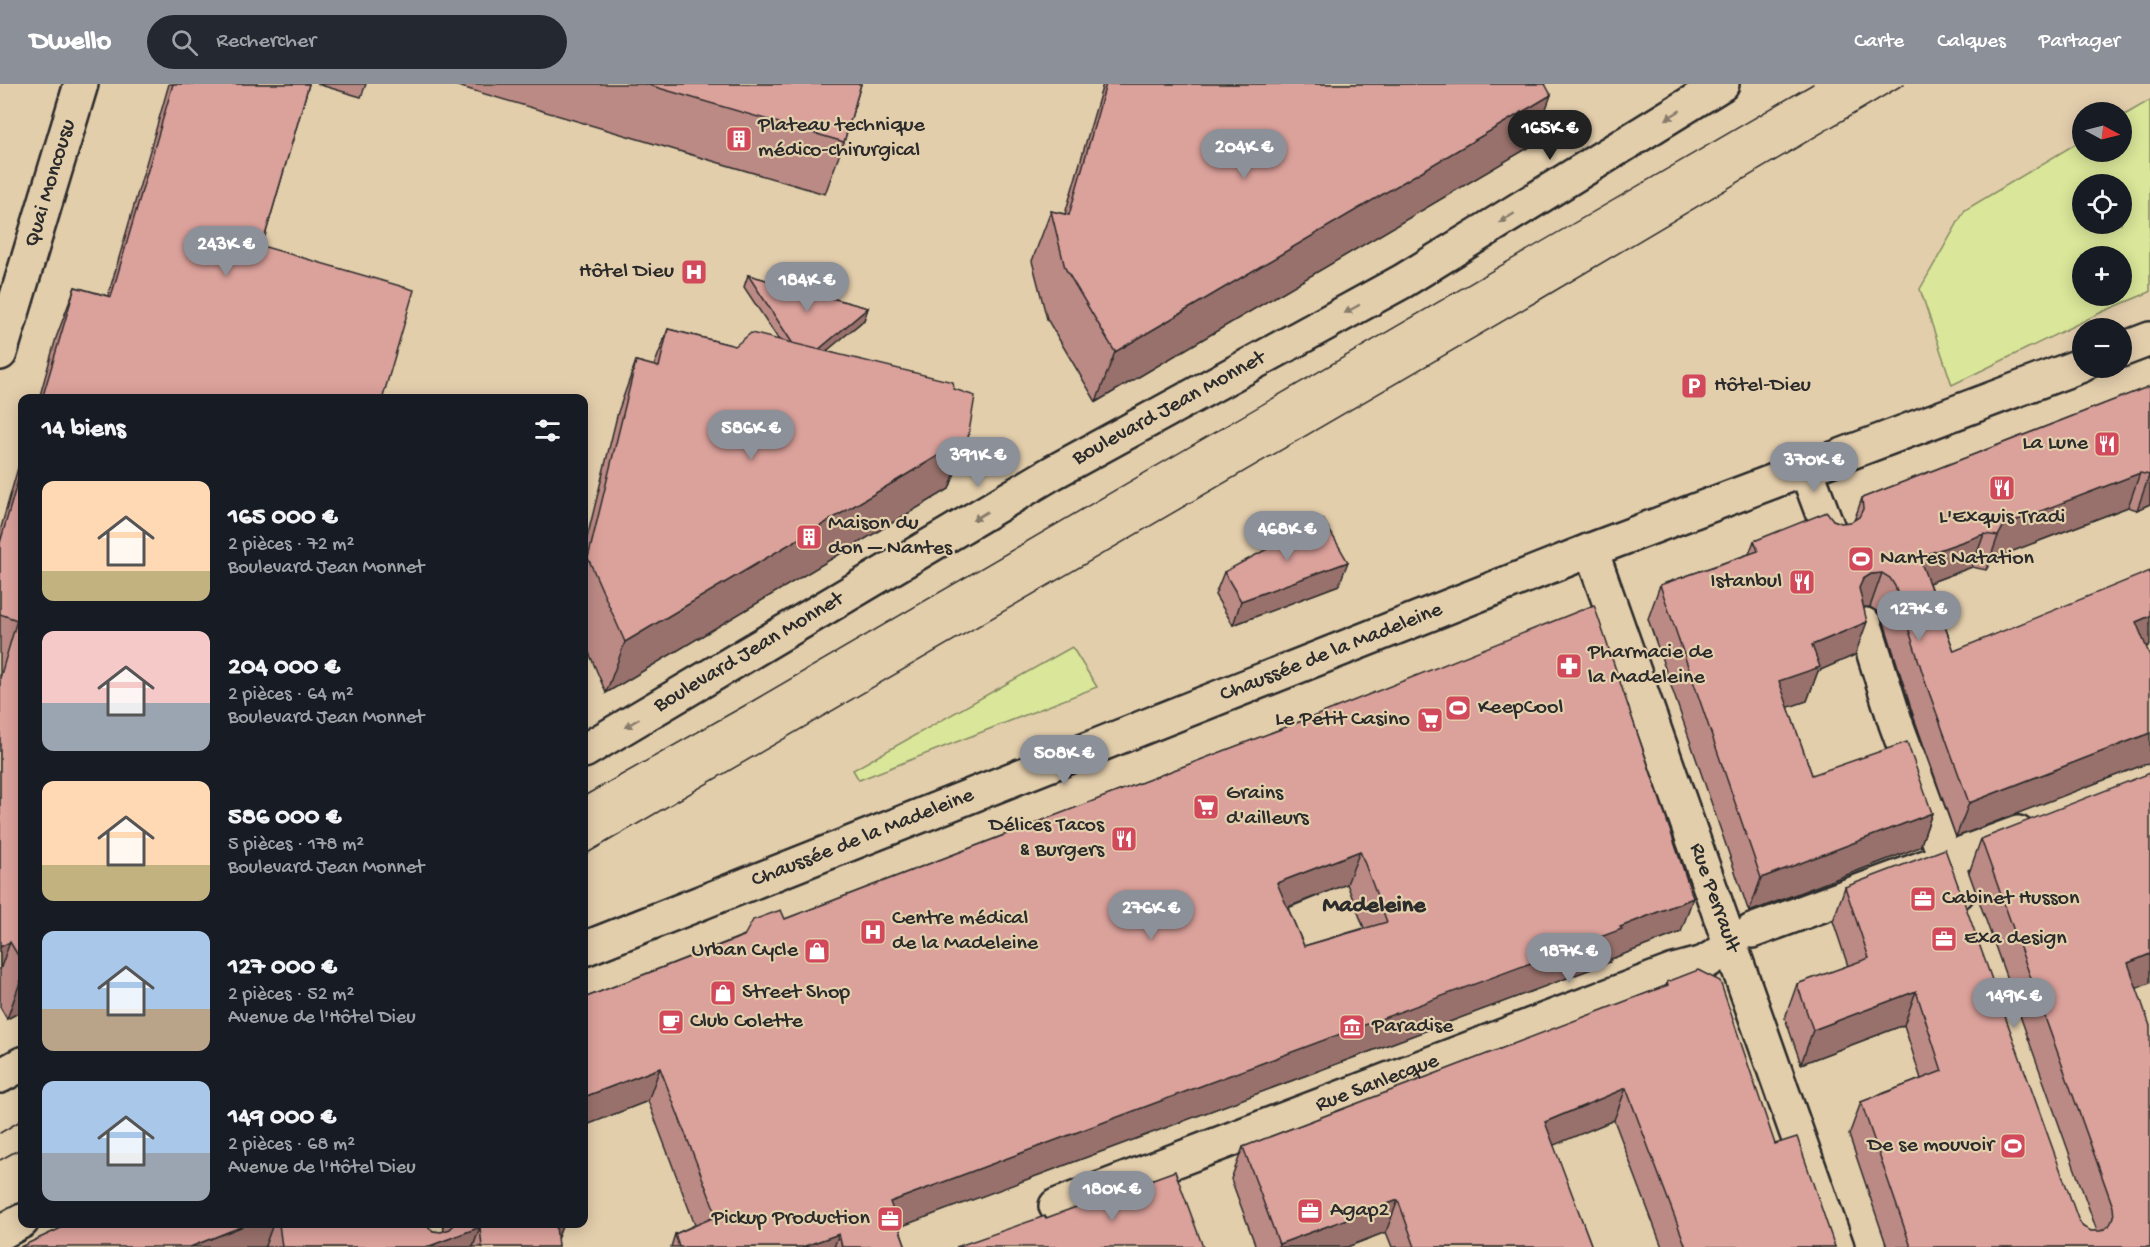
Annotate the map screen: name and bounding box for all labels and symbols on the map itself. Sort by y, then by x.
north arrow [2072,102,2132,162]
one-way arrow [1665,109,1681,121]
pin: 165K € [1501,110,1599,161]
place label: Plateau technique médico-chirurgical [757,113,926,164]
street label: Quai Moncousu [20,117,83,251]
building icon: Plateau technique médico-chirurgical [724,124,754,154]
pin: 204K € [1195,129,1293,180]
one-way arrow [1499,213,1515,224]
pin: 243K € [177,226,275,277]
hospital icon: Hôtel Dieu [679,257,709,287]
place label: Hôtel Dieu [579,259,674,285]
pin: 184K € [758,262,856,313]
one-way arrow [1343,304,1360,314]
street label: Boulevard Jean Monnet [1067,345,1272,473]
parking icon: Hôtel-Dieu [1679,371,1709,401]
place label: Hôtel-Dieu [1714,373,1811,399]
pin: 586K € [702,410,800,461]
restaurant icon: La Lune [2092,429,2122,459]
place label: La Lune [2022,431,2089,457]
pin: 391K € [929,437,1027,488]
pin: 370K € [1765,442,1863,493]
restaurant icon: L'Exquis Tradi [1987,473,2017,503]
place label: L'Exquis Tradi [1939,505,2065,531]
place label: Maison du don – Nantes [828,511,953,562]
one-way arrow [972,511,988,522]
pin: 468K € [1238,511,1336,562]
building icon: Maison du don – Nantes [794,522,824,552]
sports icon: Nantes Natation [1846,544,1876,574]
place label: Nantes Natation [1880,546,2035,572]
restaurant icon: Istanbul [1787,567,1817,597]
place label: Istanbul [1710,569,1782,595]
street label: Boulevard Jean Monnet [649,586,850,720]
pin: 127K € [1870,591,1968,642]
street label: Chaussée de la Madeleine [1217,597,1447,709]
place label: Pharmacie de la Madeleine [1587,640,1713,691]
pharmacy icon: Pharmacie de la Madeleine [1554,651,1584,681]
sports icon: KeepCool [1443,693,1473,723]
place label: KeepCool [1478,695,1563,721]
supermarket icon: Le Petit Casino [1415,705,1445,735]
place label: Le Petit Casino [1275,707,1410,733]
one-way arrow [623,718,640,728]
pin: 508K € [1015,735,1113,786]
place label: Grains d'ailleurs [1226,781,1310,832]
street label: Chaussée de la Madeleine [748,783,978,894]
supermarket icon: Grains d'ailleurs [1191,792,1221,822]
place label: Délices Tacos & Burgers [987,813,1105,864]
restaurant icon: Délices Tacos & Burgers [1109,824,1139,854]
street label: Rue Perrault [1683,840,1746,958]
office icon: Cabinet Husson [1908,884,1938,914]
place label: Cabinet Husson [1942,886,2080,912]
pin: 276K € [1102,890,1200,941]
district label: Madeleine [1322,892,1427,921]
place label: Centre médical de la Madeleine [892,906,1039,957]
hospital icon: Centre médical de la Madeleine [858,917,888,947]
office icon: Exa design [1929,924,1959,954]
place label: Exa design [1964,926,2067,952]
pin: 187K € [1520,933,1618,984]
shop icon: Urban Cycle [802,936,832,966]
place label: Urban Cycle [692,938,799,964]
shop icon: Street Shop [708,978,738,1008]
pin: 149K € [1965,978,2063,1029]
place label: Street Shop [742,980,850,1006]
cafe icon: Club Colette [656,1007,686,1037]
place label: Club Colette [690,1009,803,1035]
museum icon: Paradise [1337,1012,1367,1042]
place label: Paradise [1371,1014,1454,1040]
street label: Rue Sanlecque [1312,1048,1443,1119]
sports icon: De se mouvoir [1998,1131,2028,1161]
place label: De se mouvoir [1865,1133,1996,1159]
pin: 180K € [1063,1171,1161,1222]
office icon: Agap2 [1295,1196,1325,1226]
place label: Agap2 [1330,1198,1390,1224]
office icon: Pickup Production [875,1204,905,1234]
place label: Pickup Production [711,1206,871,1232]

